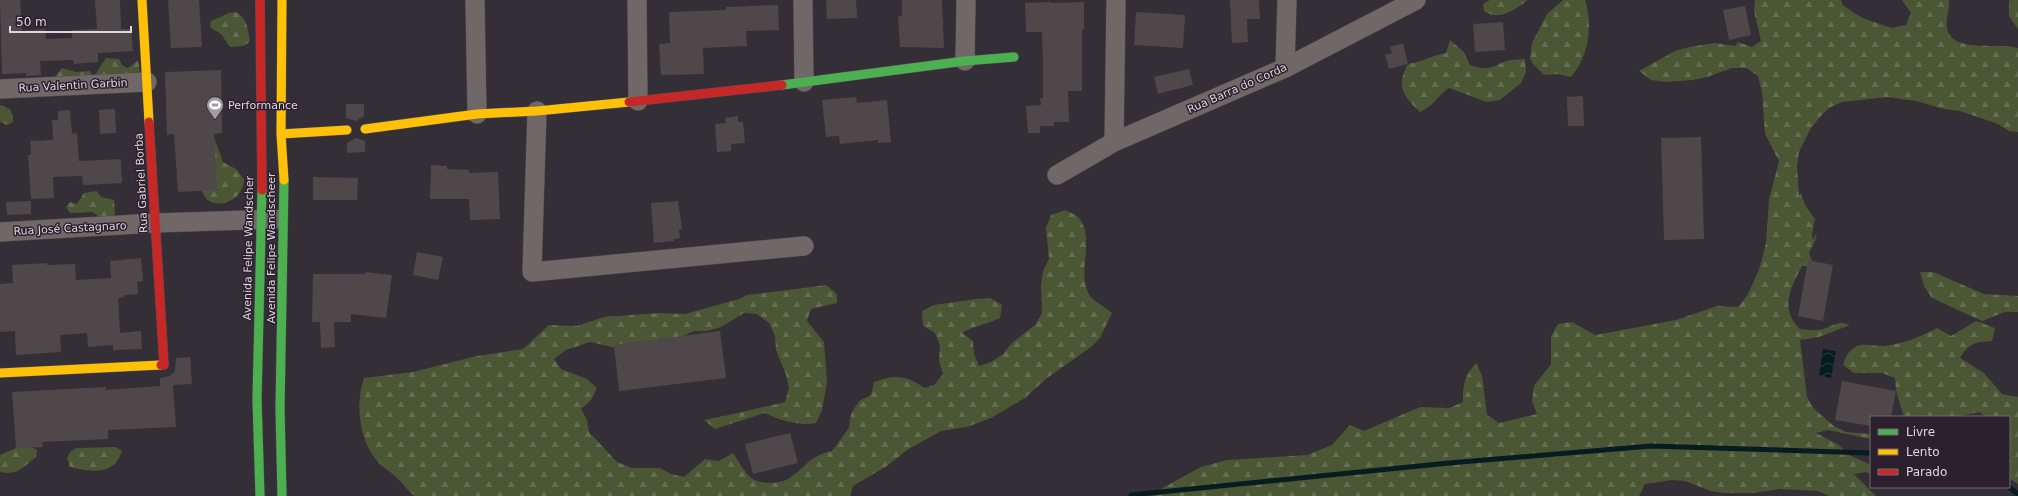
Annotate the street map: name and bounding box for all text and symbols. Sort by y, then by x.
scale bar [10,8,131,34]
text: 50 m [16,15,47,29]
street label: Rua Barra do Corda [1185,61,1289,116]
street label: Rua Valentin Garbin [18,76,128,95]
sports icon: Performance [205,95,225,120]
place label: Performance [228,99,298,112]
street label: Rua Gabriel Borba [132,133,151,233]
street label: Avenida Felipe Wandscheer [265,172,278,323]
street label: Avenida Felipe Wandscher [241,175,256,320]
street label: Rua José Castagnaro [13,219,127,238]
legend [1870,416,2010,488]
text: Livre [1906,425,1935,439]
text: Lento [1906,445,1940,459]
text: Parado [1906,465,1947,479]

